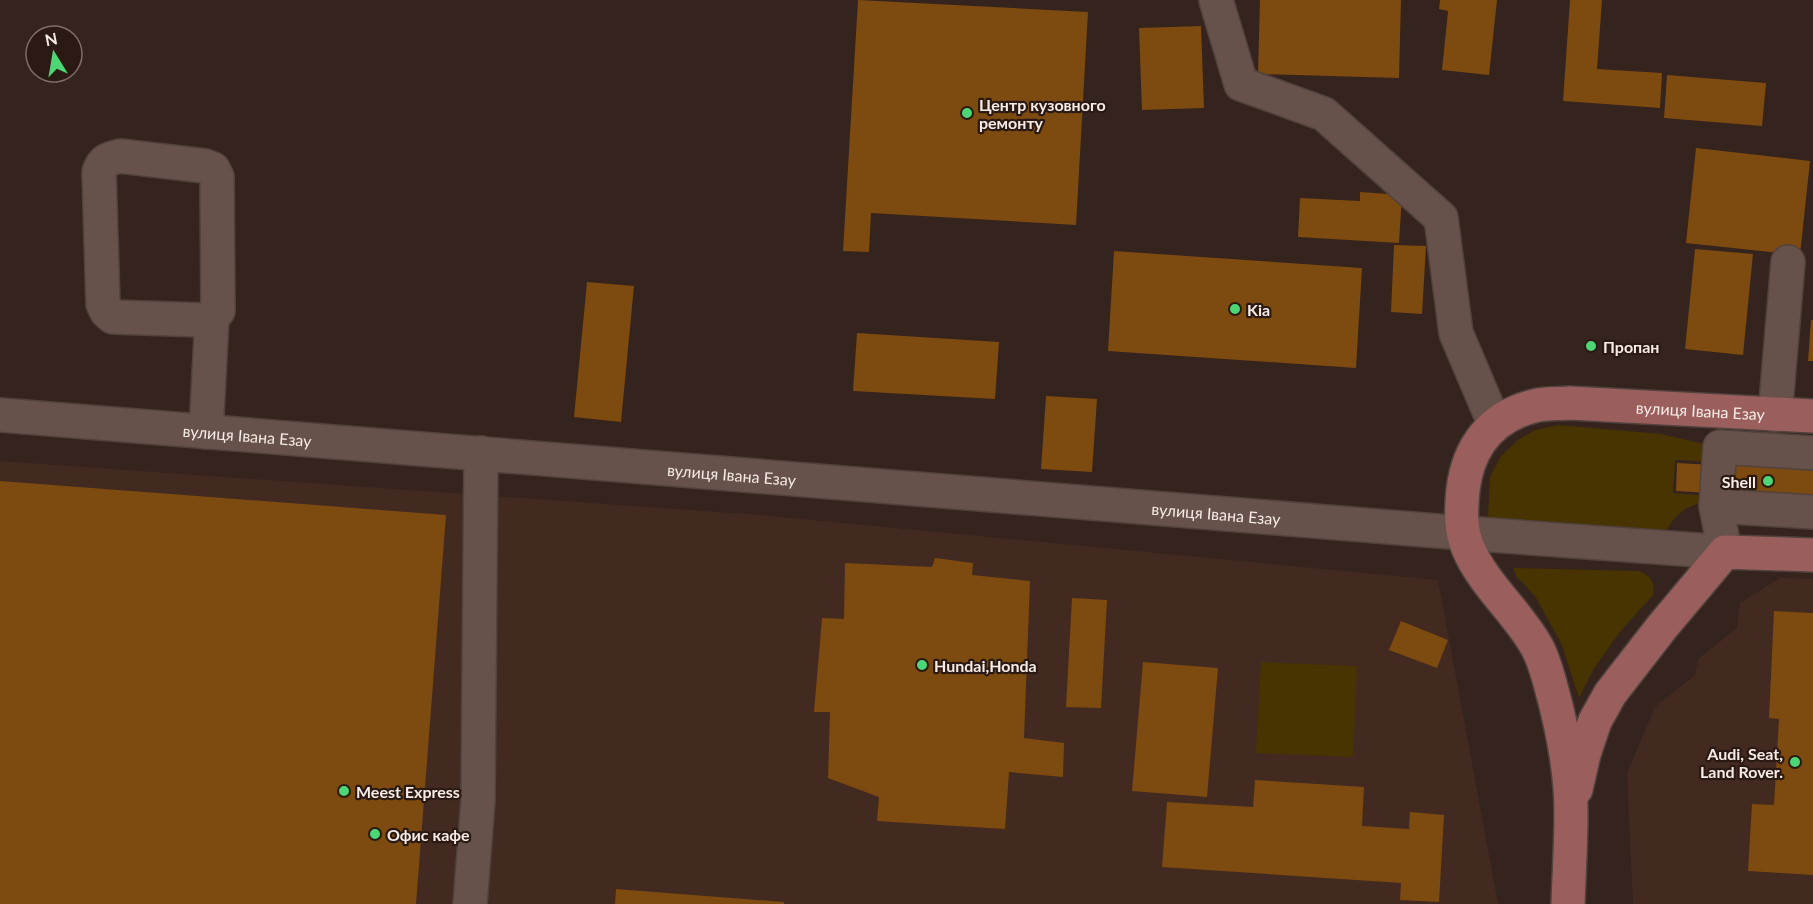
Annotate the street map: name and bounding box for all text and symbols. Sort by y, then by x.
north arrow [24,24,84,84]
text: N [43,28,59,49]
place label: Центр кузовного ремонту [979,95,1106,132]
marker: Центр кузовного ремонту [960,106,974,120]
place label: Kia [1247,300,1270,319]
marker: Kia [1228,302,1242,316]
place label: Пропан [1603,337,1659,356]
marker: Пропан [1584,339,1598,353]
street label: вулиця Івана Езау [1635,397,1766,423]
street label: вулиця Івана Езау [182,420,313,450]
street label: вулиця Івана Езау [666,459,798,489]
place label: Shell [1722,472,1756,491]
marker: Shell [1761,474,1775,488]
street label: вулиця Івана Езау [1151,498,1282,528]
place label: Hundai,Honda [934,656,1037,675]
marker: Hundai,Honda [915,658,929,672]
place label: Audi, Seat, Land Rover. [1700,744,1783,781]
marker: Audi, Seat, Land Rover. [1788,755,1802,769]
place label: Meest Express [356,782,460,801]
marker: Meest Express [337,784,351,798]
place label: Офис кафе [387,825,470,844]
marker: Офис кафе [368,827,382,841]

